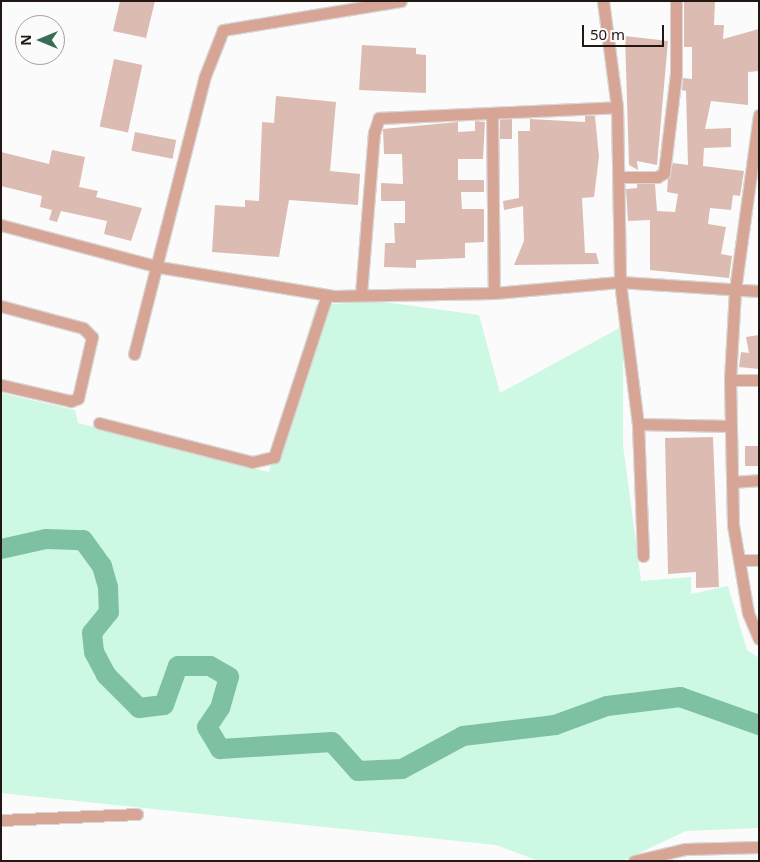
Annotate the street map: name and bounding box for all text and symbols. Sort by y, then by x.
north arrow [15,15,65,65]
scale bar [585,15,668,47]
text: 50 m [590,24,625,44]
text: N [16,34,35,46]

